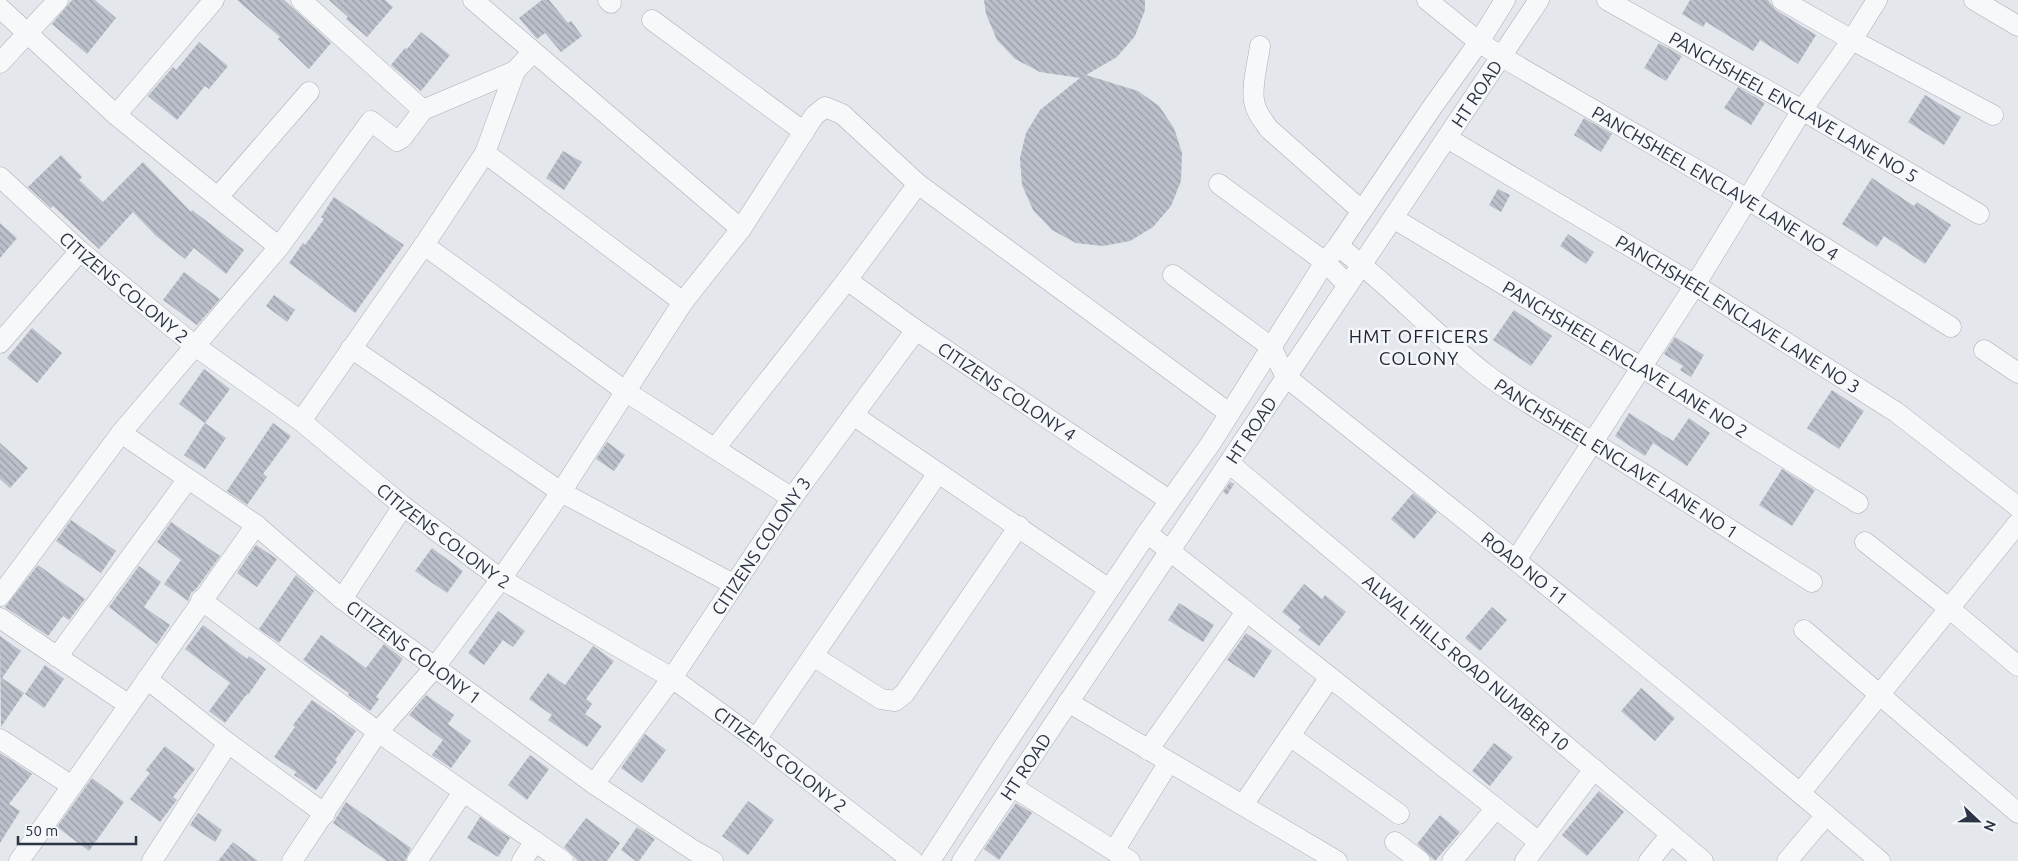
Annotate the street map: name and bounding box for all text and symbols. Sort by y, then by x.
street label: PANCHSHEEL ENCLAVE LANE NO 5 [1666,27,1922,186]
street label: HT ROAD [1447,56,1506,131]
street label: PANCHSHEEL ENCLAVE LANE NO 4 [1589,102,1842,264]
street label: CITIZENS COLONY 2 [56,227,193,347]
street label: PANCHSHEEL ENCLAVE LANE NO 3 [1612,231,1864,397]
street label: PANCHSHEEL ENCLAVE LANE NO 2 [1500,277,1752,442]
district label: HMT OFFICERS COLONY [1349,325,1489,369]
street label: CITIZENS COLONY 4 [934,338,1080,445]
street label: PANCHSHEEL ENCLAVE LANE NO 1 [1491,374,1742,542]
street label: HT ROAD [1221,393,1280,467]
street label: CITIZENS COLONY 3 [707,473,814,618]
street label: CITIZENS COLONY 2 [373,479,514,592]
street label: ROAD NO 11 [1478,527,1572,608]
street label: ALWAL HILLS ROAD NUMBER 10 [1359,570,1573,754]
street label: CITIZENS COLONY 1 [343,596,485,708]
street label: CITIZENS COLONY 2 [710,702,851,816]
street label: HT ROAD [996,729,1055,803]
north arrow [1953,796,2003,846]
scale bar [18,814,135,846]
text: N [1981,818,1999,834]
text: 50 m [25,822,58,839]

